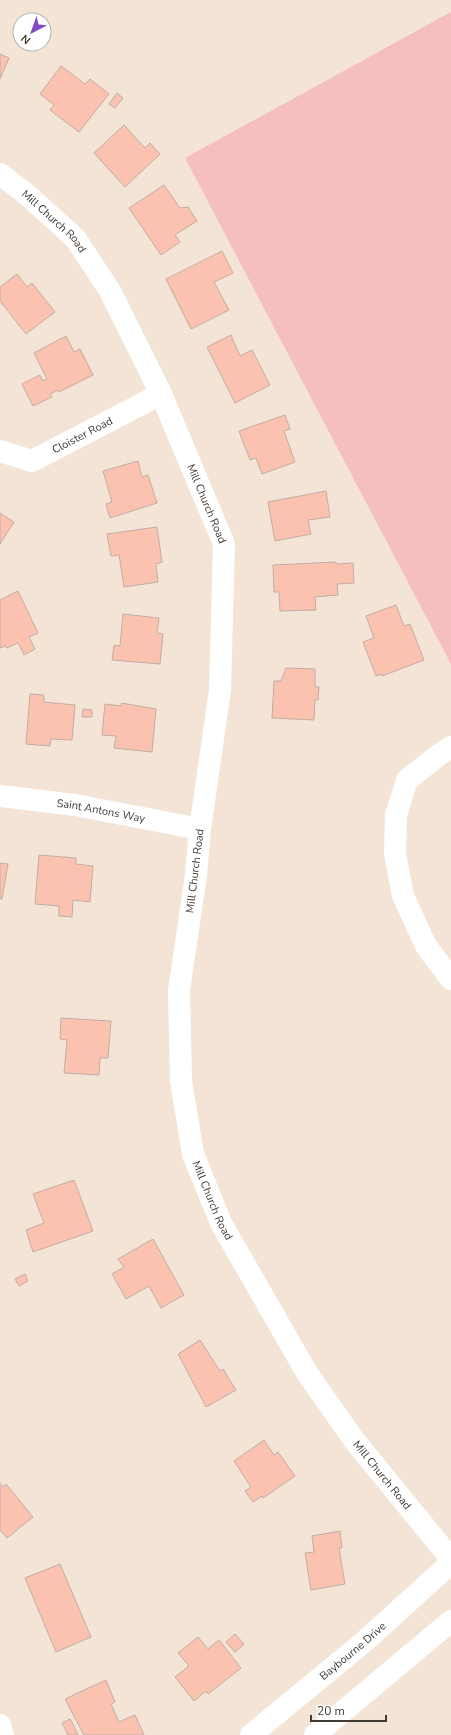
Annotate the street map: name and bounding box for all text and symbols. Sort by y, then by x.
north arrow [12,12,52,52]
text: N [18,31,34,48]
street label: Mill Church Road [19,186,90,255]
street label: Cloister Road [49,413,115,457]
street label: Mill Church Road [184,462,230,546]
street label: Saint Antons Way [56,795,147,826]
street label: Mill Church Road [182,828,208,914]
street label: Mill Church Road [189,1158,237,1243]
street label: Mill Church Road [350,1437,415,1513]
street label: Baybourne Drive [316,1618,389,1683]
scale bar [311,1697,386,1723]
text: 20 m [317,1703,345,1719]

